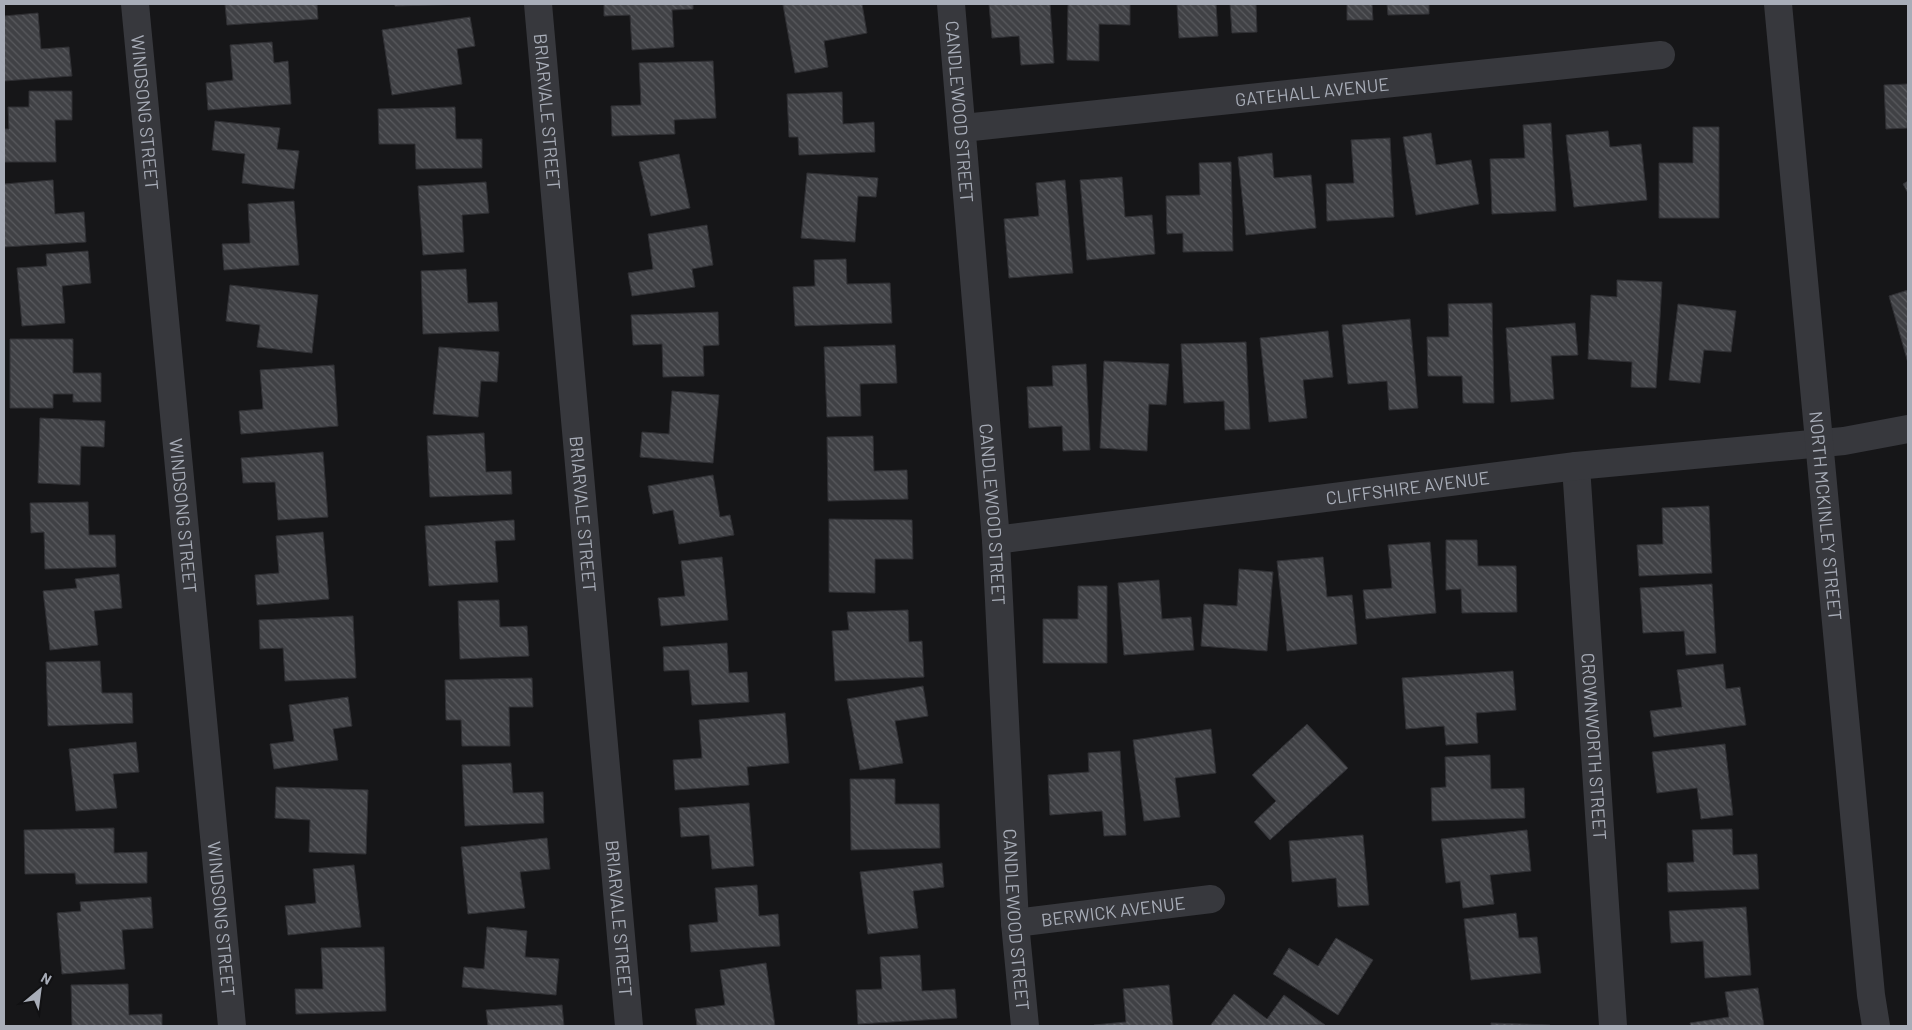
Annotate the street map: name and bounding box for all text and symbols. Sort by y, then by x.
street label: CANDLEWOOD STREET [941,20,979,203]
street label: BRIARVALE STREET [530,32,565,191]
street label: WINDSONG STREET [127,34,164,191]
street label: GATEHALL AVENUE [1234,72,1390,110]
street label: NORTH MCKINLEY STREET [1805,410,1847,621]
street label: CANDLEWOOD STREET [975,422,1010,606]
street label: BRIARVALE STREET [565,435,601,593]
street label: WINDSONG STREET [165,437,202,594]
street label: CLIFFSHIRE AVENUE [1325,466,1491,509]
street label: CROWNWORTH STREET [1577,652,1612,841]
street label: CANDLEWOOD STREET [999,828,1034,1011]
street label: BRIARVALE STREET [602,839,637,997]
street label: WINDSONG STREET [204,840,240,997]
street label: BERWICK AVENUE [1040,891,1187,931]
north arrow [15,965,65,1015]
text: N [38,969,55,988]

